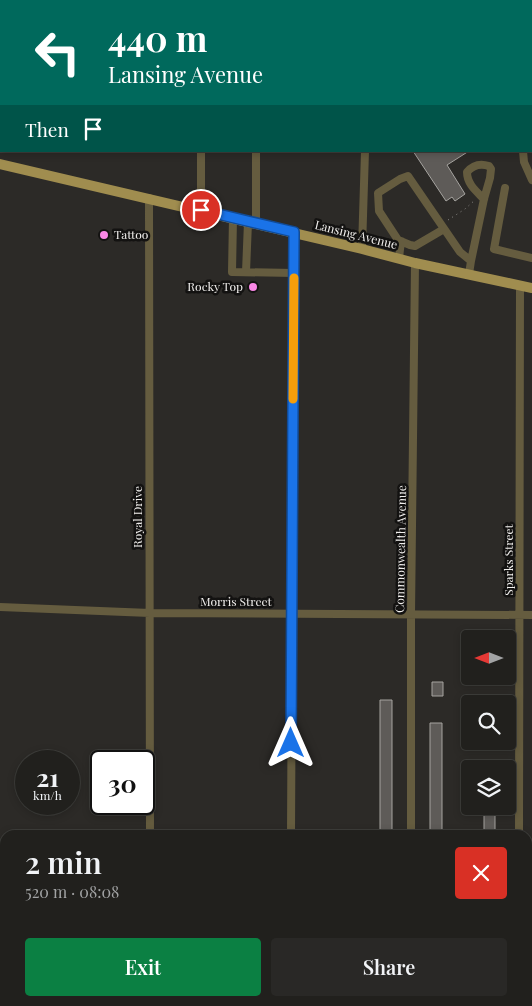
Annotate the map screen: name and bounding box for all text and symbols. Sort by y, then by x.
text: 440 m [108,14,207,61]
icon: left [25,20,90,85]
text: Lansing Avenue [108,59,263,89]
icon: arrive [79,115,107,143]
text: Then [25,116,69,142]
pin [180,189,222,231]
icon: arrive [187,196,215,224]
street label: Lansing Avenue [313,216,399,252]
place label: Tattoo [114,226,149,242]
marker: Tattoo [98,229,110,241]
place label: Rocky Top [187,278,243,294]
marker: Rocky Top [247,281,259,293]
street label: Commonwealth Avenue [391,485,409,613]
street label: Royal Drive [129,486,145,548]
street label: Sparks Street [500,523,516,596]
street label: Morris Street [200,593,273,609]
north arrow [461,630,516,685]
map controls [461,630,516,815]
button: search [461,695,516,750]
position arrow [264,716,316,768]
speed limit sign: 30 [90,750,155,815]
text: 21 [36,760,59,793]
button: layers [461,760,516,815]
text: km/h [33,787,62,803]
text: 2 min [25,842,102,882]
button: close [455,847,507,899]
text: 520 m · 08:08 [25,881,119,902]
button: Exit [25,938,261,996]
button: Share [271,938,507,996]

